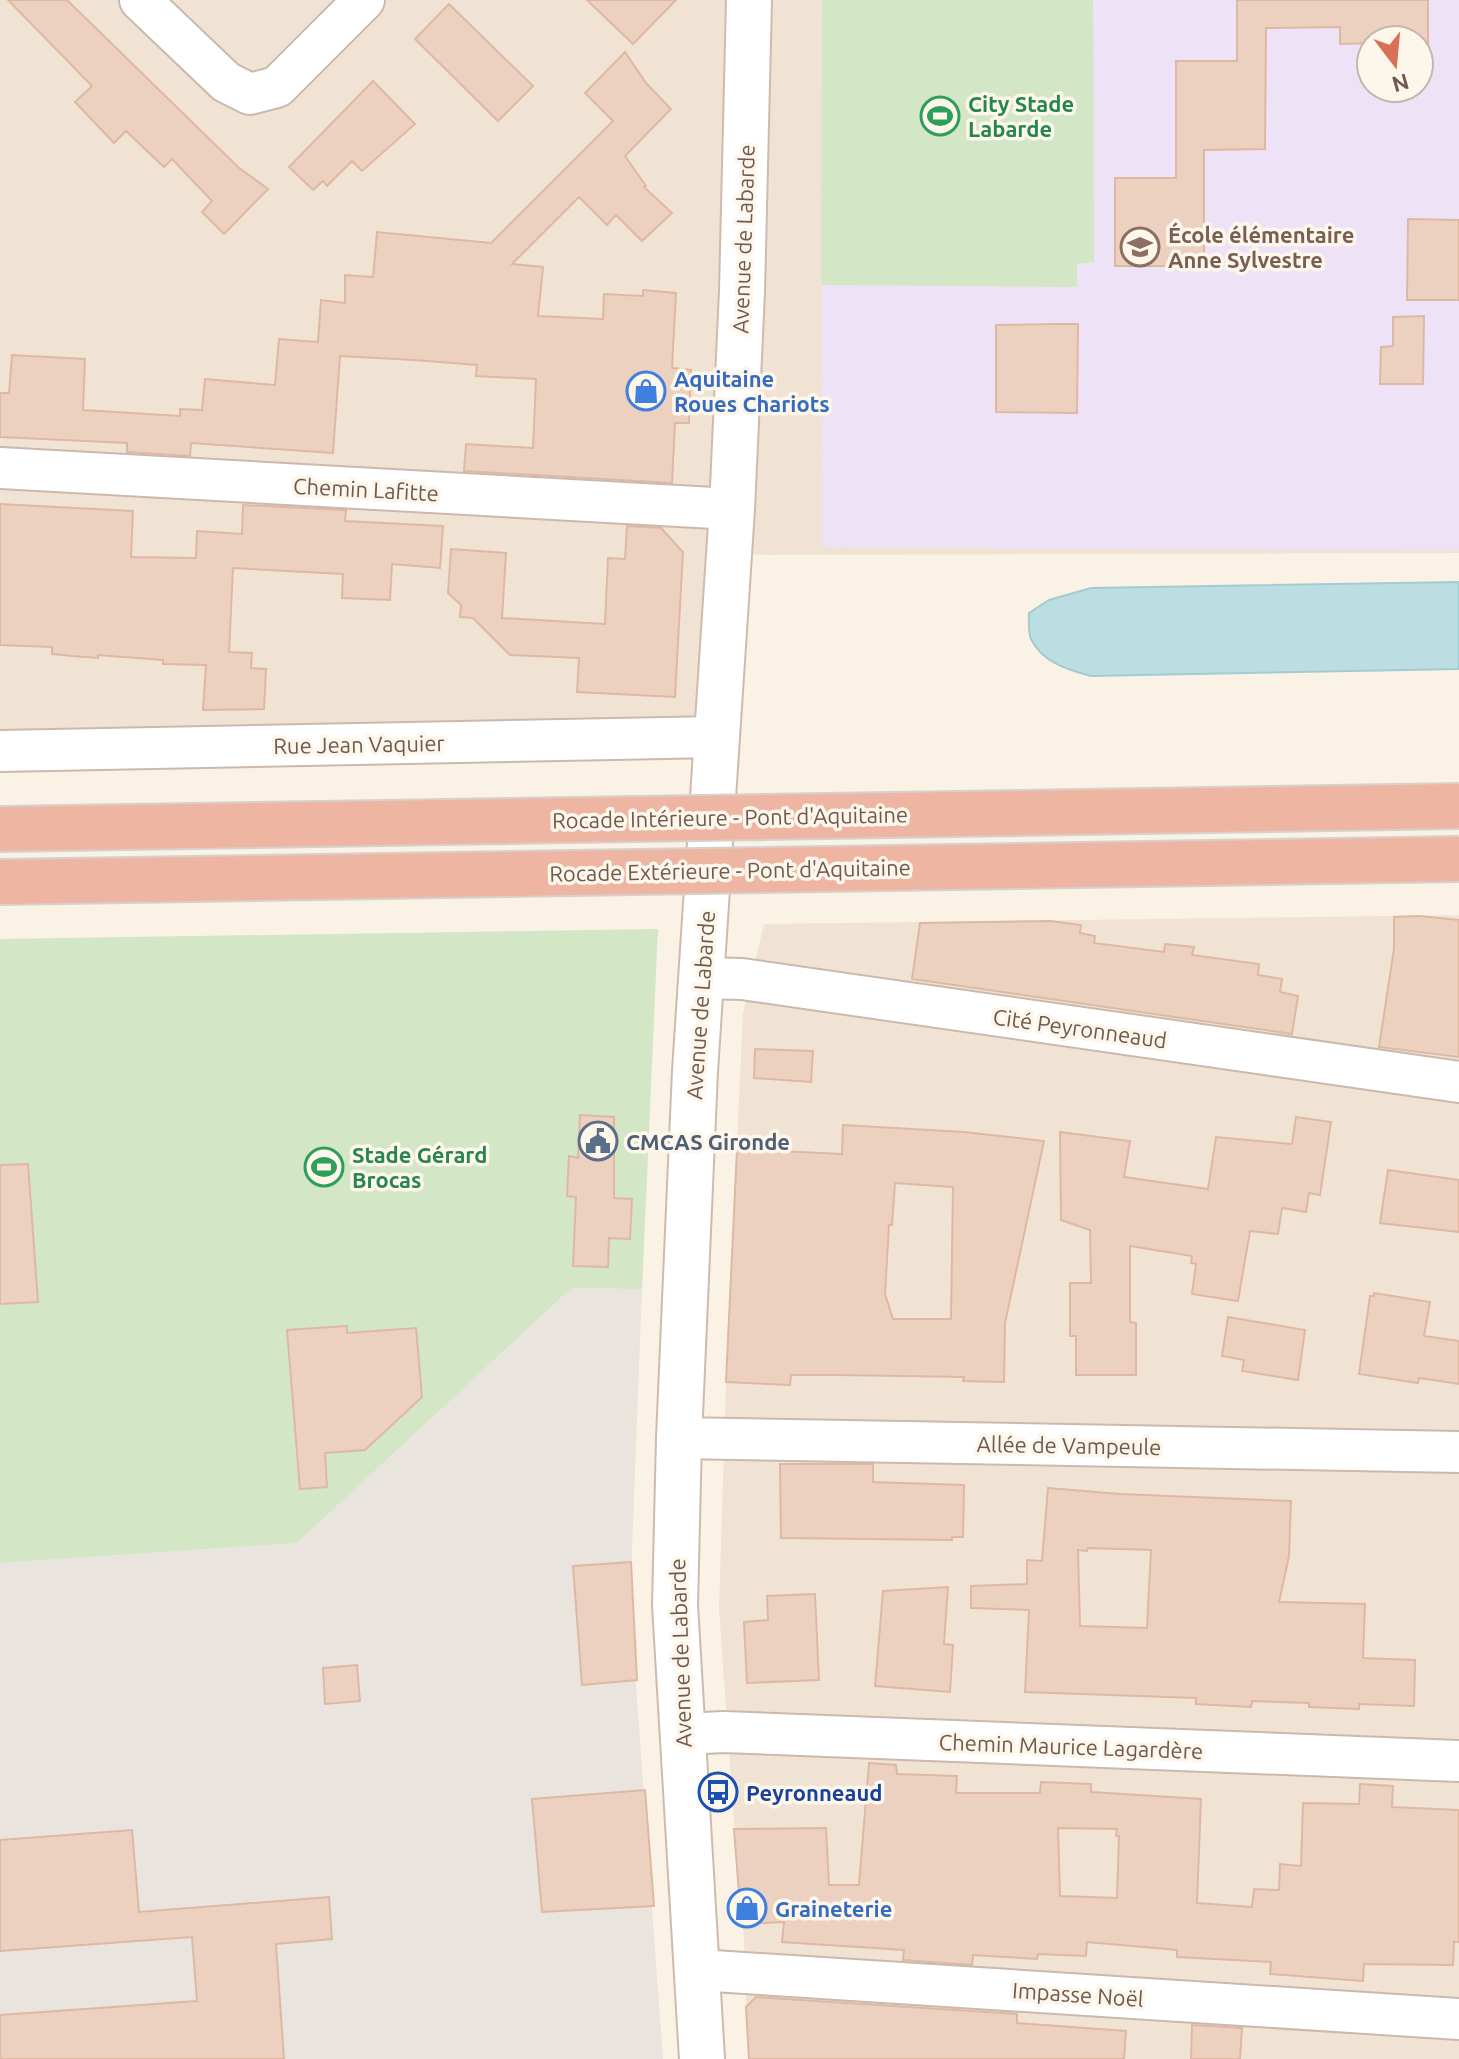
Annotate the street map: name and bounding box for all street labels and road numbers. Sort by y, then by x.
street label: Avenue de Labarde [727,144,759,334]
street label: Chemin Lafitte [293,473,439,505]
street label: Rue Jean Vaquier [273,730,446,758]
street label: Rocade Intérieure - Pont d'Aquitaine [552,801,908,833]
street label: Rocade Extérieure - Pont d'Aquitaine [549,854,911,886]
street label: Avenue de Labarde [681,910,719,1100]
street label: Cité Peyronneaud [991,1003,1169,1053]
street label: Allée de Vampeule [976,1431,1162,1459]
street label: Avenue de Labarde [664,1558,696,1748]
street label: Chemin Maurice Lagardère [938,1729,1204,1763]
street label: Impasse Noël [1012,1977,1145,2011]

